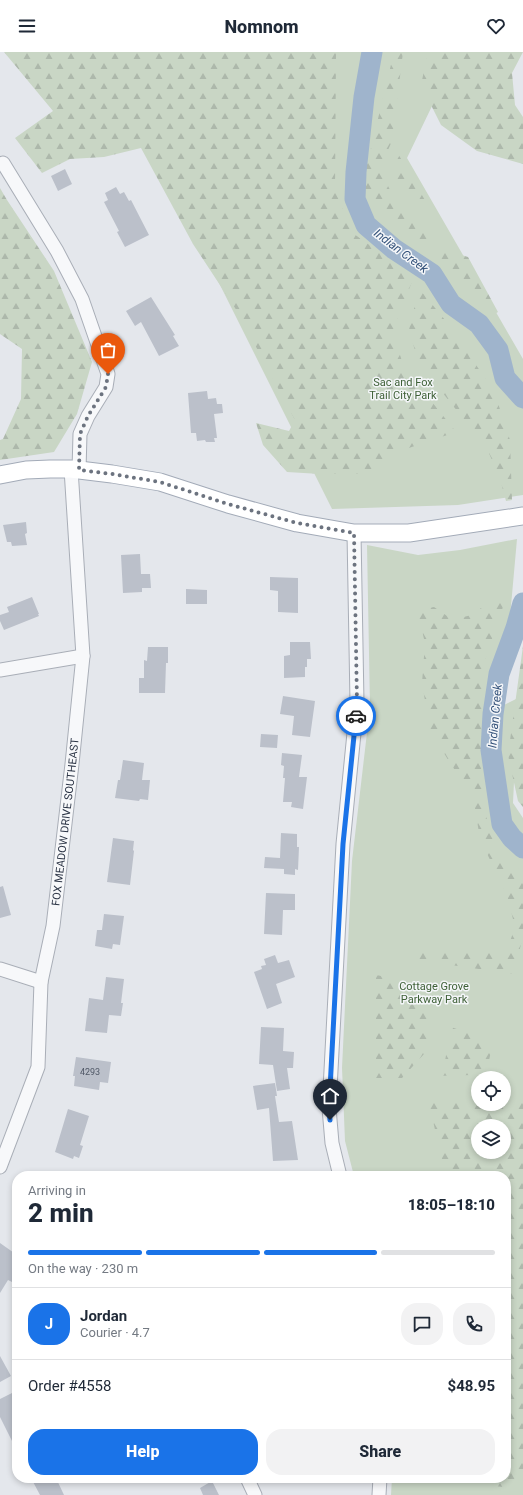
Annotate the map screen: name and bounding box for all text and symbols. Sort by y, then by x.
icon: menu [16,15,38,37]
icon: heart [485,15,507,37]
text: Nomnom [224,16,299,37]
water label: Indian Creek [371,226,432,277]
pin [91,333,125,374]
icon: bag [97,339,119,361]
park label: Sac and Fox Trail City Park [369,376,437,402]
water label: Indian Creek [485,682,505,749]
courier [336,696,376,736]
icon: car [345,705,367,727]
street label: FOX MEADOW DRIVE SOUTHEAST [49,737,81,907]
park label: Cottage Grove Parkway Park [399,980,469,1006]
house number: 4293 [80,1067,100,1077]
map controls [471,1071,511,1159]
button: locate [471,1071,511,1111]
pin [313,1079,347,1120]
icon: home [319,1085,341,1107]
button: layers [471,1119,511,1159]
text: Arriving in [28,1183,86,1198]
text: 18:05–18:10 [408,1196,495,1214]
text: 2 min [28,1198,94,1228]
text: On the way · 230 m [28,1261,138,1276]
button: chat [401,1303,443,1345]
button: phone [453,1303,495,1345]
text: Jordan [80,1307,127,1325]
text: J [45,1315,53,1333]
text: Courier · 4.7 [80,1325,150,1340]
text: Order #4558 [28,1377,111,1395]
text: $48.95 [448,1377,495,1395]
button: Help [28,1429,258,1475]
button: Share [266,1429,495,1475]

